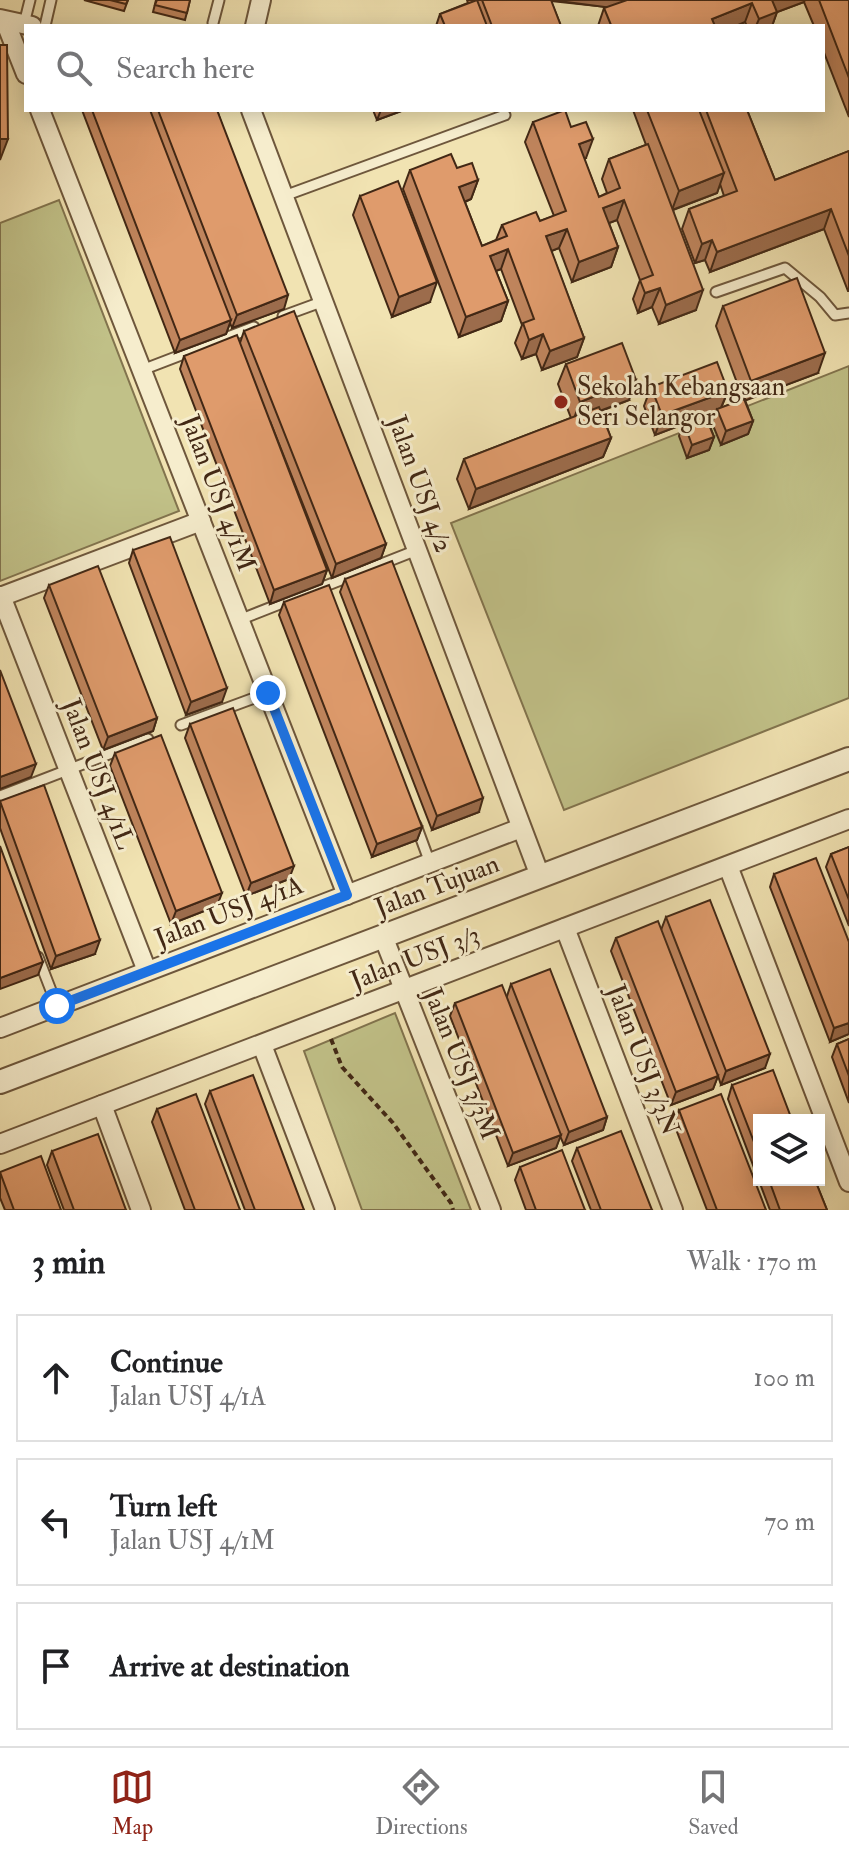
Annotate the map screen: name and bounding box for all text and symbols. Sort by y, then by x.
search box [24,24,825,112]
icon: search [52,46,96,90]
text: Search here [116,50,255,87]
place label: Sekolah Kebangsaan Seri Selangor [577,371,785,433]
marker: Sekolah Kebangsaan Seri Selangor [552,393,570,411]
street label: Jalan USJ 4/1M [173,409,262,576]
street label: Jalan USJ 4/2 [380,410,460,557]
route end [250,675,286,711]
street label: Jalan USJ 4/1L [54,693,141,854]
street label: Jalan Tujuan [369,848,504,925]
street label: Jalan USJ 4/1A [149,869,308,955]
street label: Jalan USJ 3/3 [345,919,484,998]
street label: Jalan USJ 3/3N [599,979,687,1141]
street label: Jalan USJ 3/3M [416,982,506,1145]
route start [39,988,75,1024]
map controls [753,1114,825,1186]
button: layers [753,1114,825,1186]
text: 3 min [32,1241,105,1284]
text: Walk · 170 m [687,1246,817,1278]
text: Continue [110,1344,223,1381]
icon: ahead [34,1356,78,1400]
text: 100 m [754,1362,815,1394]
text: Jalan USJ 4/1A [110,1381,266,1413]
text: Turn left [110,1488,217,1525]
icon: left [34,1500,78,1544]
text: 70 m [764,1506,815,1538]
text: Jalan USJ 4/1M [110,1525,275,1557]
icon: arrive [34,1644,78,1688]
text: Arrive at destination [110,1648,350,1685]
tab: Map [110,1765,154,1841]
tab: Directions [375,1765,468,1841]
tab: Saved [688,1765,739,1841]

